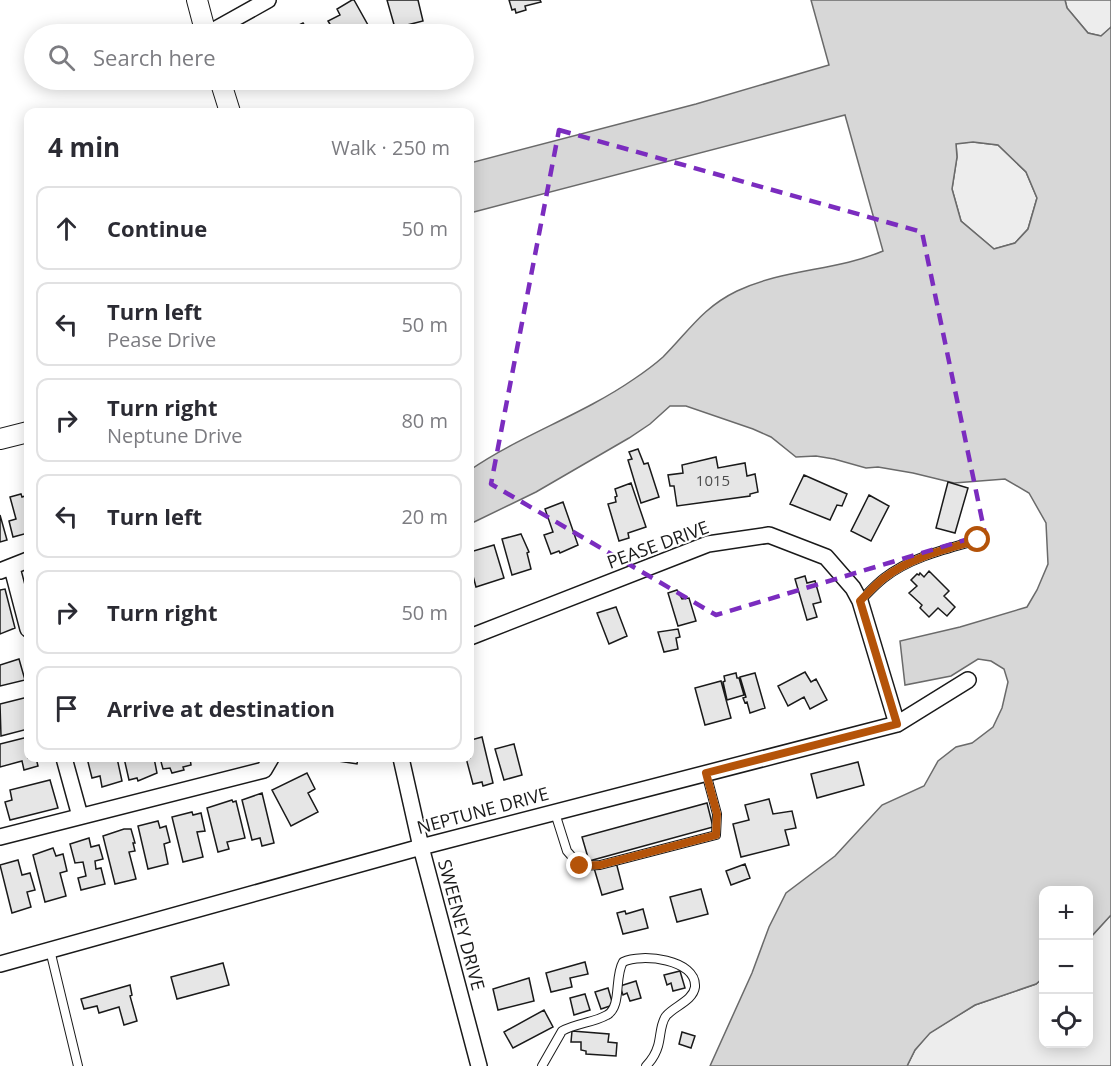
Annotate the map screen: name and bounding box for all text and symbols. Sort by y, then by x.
search box [24,24,474,90]
icon: search [45,41,78,74]
text: Search here [93,42,216,72]
text: 4 min [48,129,120,165]
text: Walk · 250 m [331,134,450,161]
icon: ahead [50,212,83,245]
text: Continue [107,213,207,243]
text: 50 m [401,215,448,242]
text: Turn left [107,296,202,326]
icon: left [50,308,83,341]
text: 50 m [401,311,448,338]
text: Pease Drive [107,326,216,353]
text: Turn right [107,392,218,422]
icon: right [50,404,83,437]
text: 80 m [401,407,448,434]
text: Neptune Drive [107,422,243,449]
house number: 1015 [696,470,730,490]
icon: left [50,500,83,533]
text: Turn left [107,501,202,531]
text: 20 m [401,503,448,530]
street label: PEASE DRIVE [603,515,712,574]
route start [964,526,990,552]
icon: right [50,596,83,629]
text: Turn right [107,597,218,627]
text: 50 m [401,599,448,626]
icon: arrive [50,692,83,725]
text: Arrive at destination [107,693,335,723]
street label: NEPTUNE DRIVE [414,781,551,839]
route end [566,852,592,878]
street label: SWEENEY DRIVE [433,857,491,993]
map controls [1039,886,1093,1048]
button: + [1039,886,1093,940]
button: − [1039,940,1093,994]
button: locate [1039,994,1093,1048]

